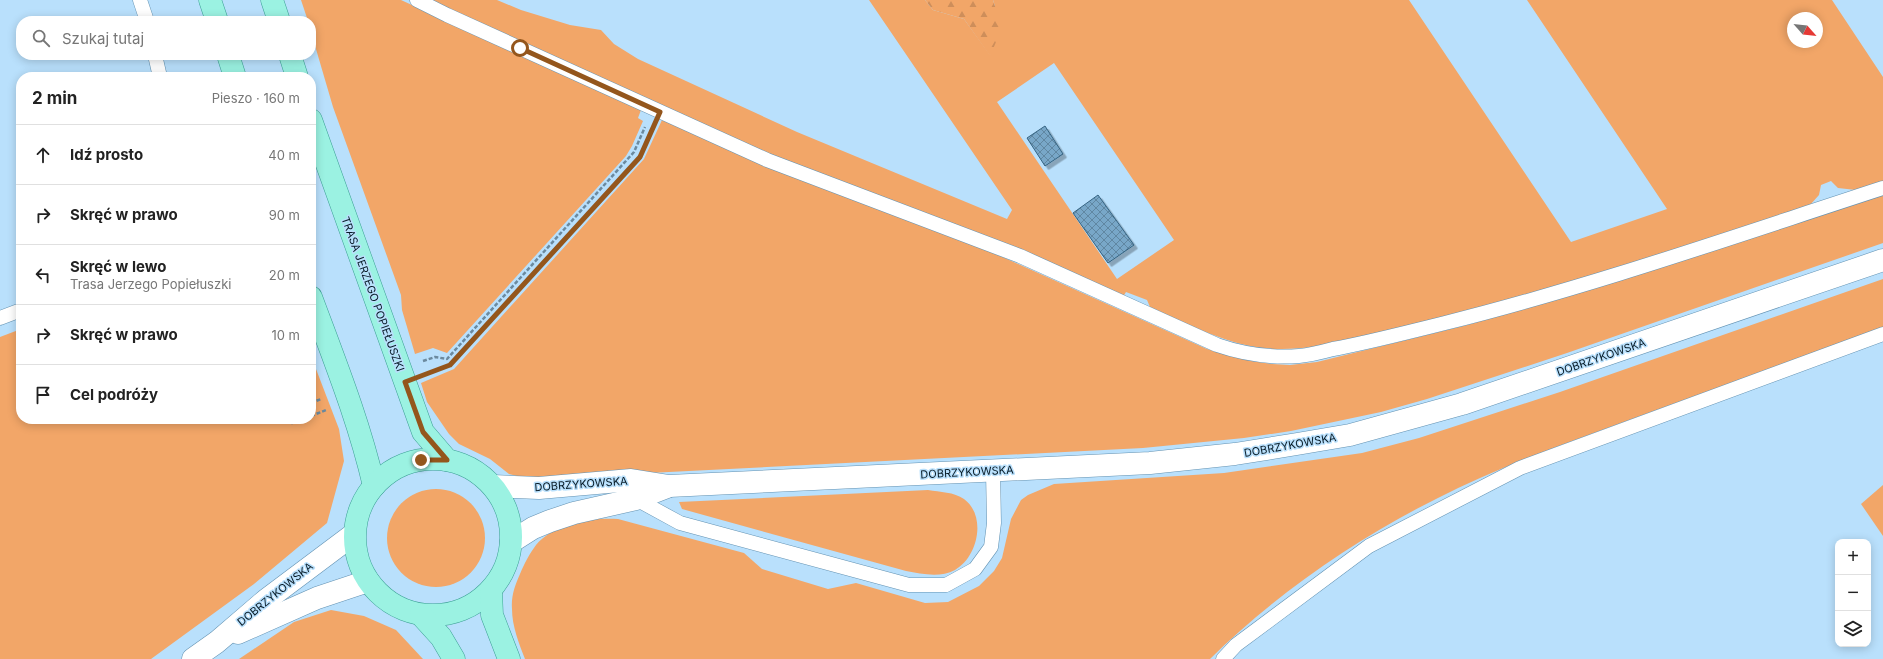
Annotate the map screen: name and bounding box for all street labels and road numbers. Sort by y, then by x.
street label: TRASA JERZEGO POPIEŁUSZKI [338,215,408,373]
street label: DOBRZYKOWSKA [1555,335,1648,379]
street label: DOBRZYKOWSKA [1243,430,1338,460]
street label: DOBRZYKOWSKA [920,463,1014,481]
street label: DOBRZYKOWSKA [534,474,628,494]
street label: DOBRZYKOWSKA [234,559,316,629]

